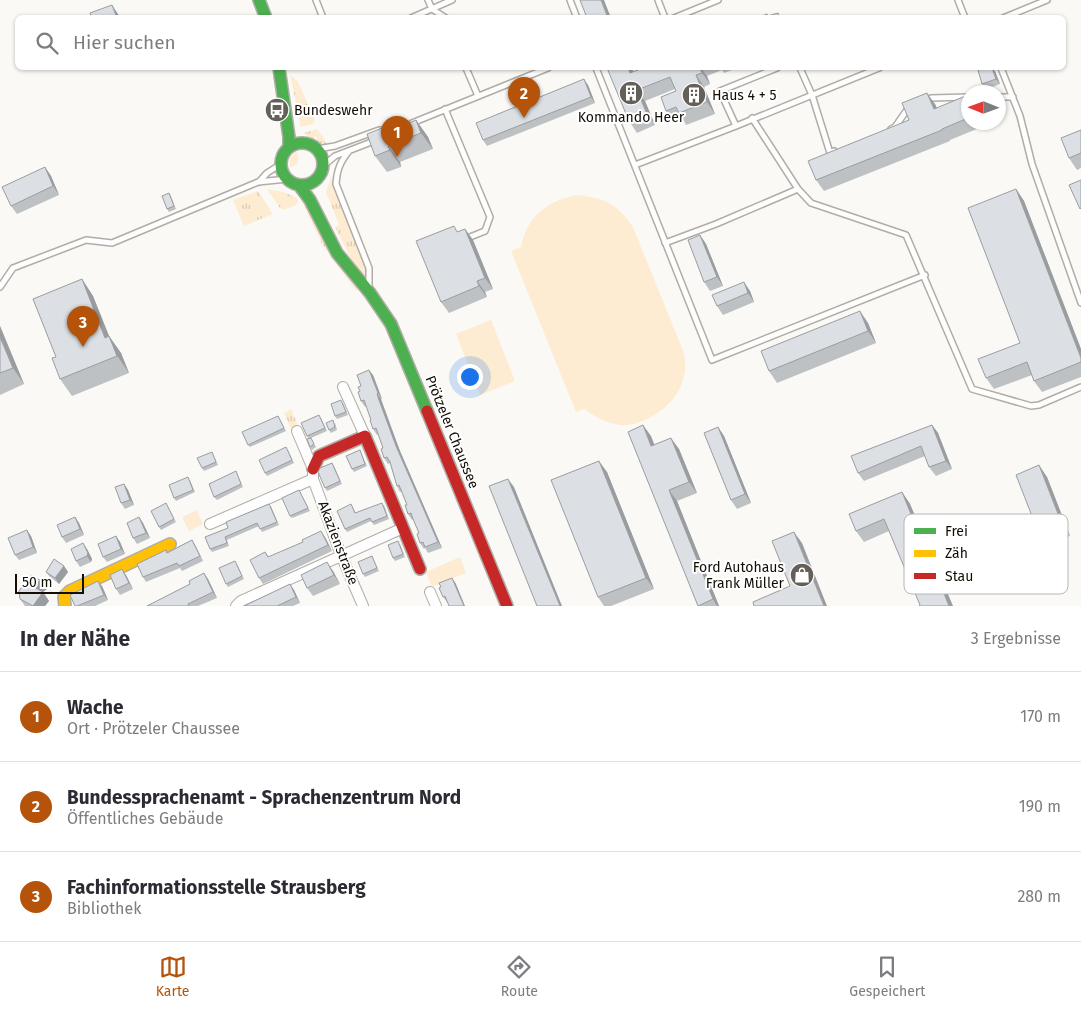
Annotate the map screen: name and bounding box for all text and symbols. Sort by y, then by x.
search box [15,15,1066,70]
icon: search [33,29,61,57]
text: Hier suchen [73,31,176,54]
pin: 2 [508,77,540,118]
building icon: Kommando Heer [618,80,644,106]
building icon: Haus 4 + 5 [681,82,707,108]
north arrow [961,85,1006,130]
place label: Haus 4 + 5 [712,87,776,104]
bus stop icon: Bundeswehr [264,97,290,123]
place label: Bundeswehr [294,102,373,119]
place label: Kommando Heer [578,109,685,126]
pin: 1 [381,116,413,157]
pin: 3 [67,306,99,347]
your location [457,364,483,390]
street label: Prötzeler Chaussee [422,373,482,491]
street label: Akazienstraße [314,499,362,587]
legend [904,514,1068,594]
text: Frei [945,523,968,540]
text: Zäh [945,545,968,562]
place label: Ford Autohaus Frank Müller [693,559,785,592]
shop icon: Ford Autohaus Frank Müller [789,562,815,588]
text: Stau [945,568,973,585]
scale bar [15,571,84,594]
text: 50 m [22,574,53,591]
text: In der Nähe [20,626,130,652]
text: 3 Ergebnisse [971,629,1061,648]
text: Wache [67,696,124,719]
text: 1 [32,707,40,726]
text: 170 m [1020,707,1061,726]
text: Ort · Prötzeler Chaussee [67,719,240,738]
text: Bundessprachenamt - Sprachenzentrum Nord [67,786,461,809]
text: 2 [32,797,40,816]
text: 190 m [1019,797,1061,816]
text: Öffentliches Gebäude [67,809,223,828]
text: Fachinformationsstelle Strausberg [67,876,366,899]
text: 3 [32,887,40,906]
text: 280 m [1017,887,1061,906]
text: Bibliothek [67,899,141,918]
tab: Karte [156,953,189,1000]
tab: Route [501,953,538,1000]
tab: Gespeichert [849,953,925,1000]

